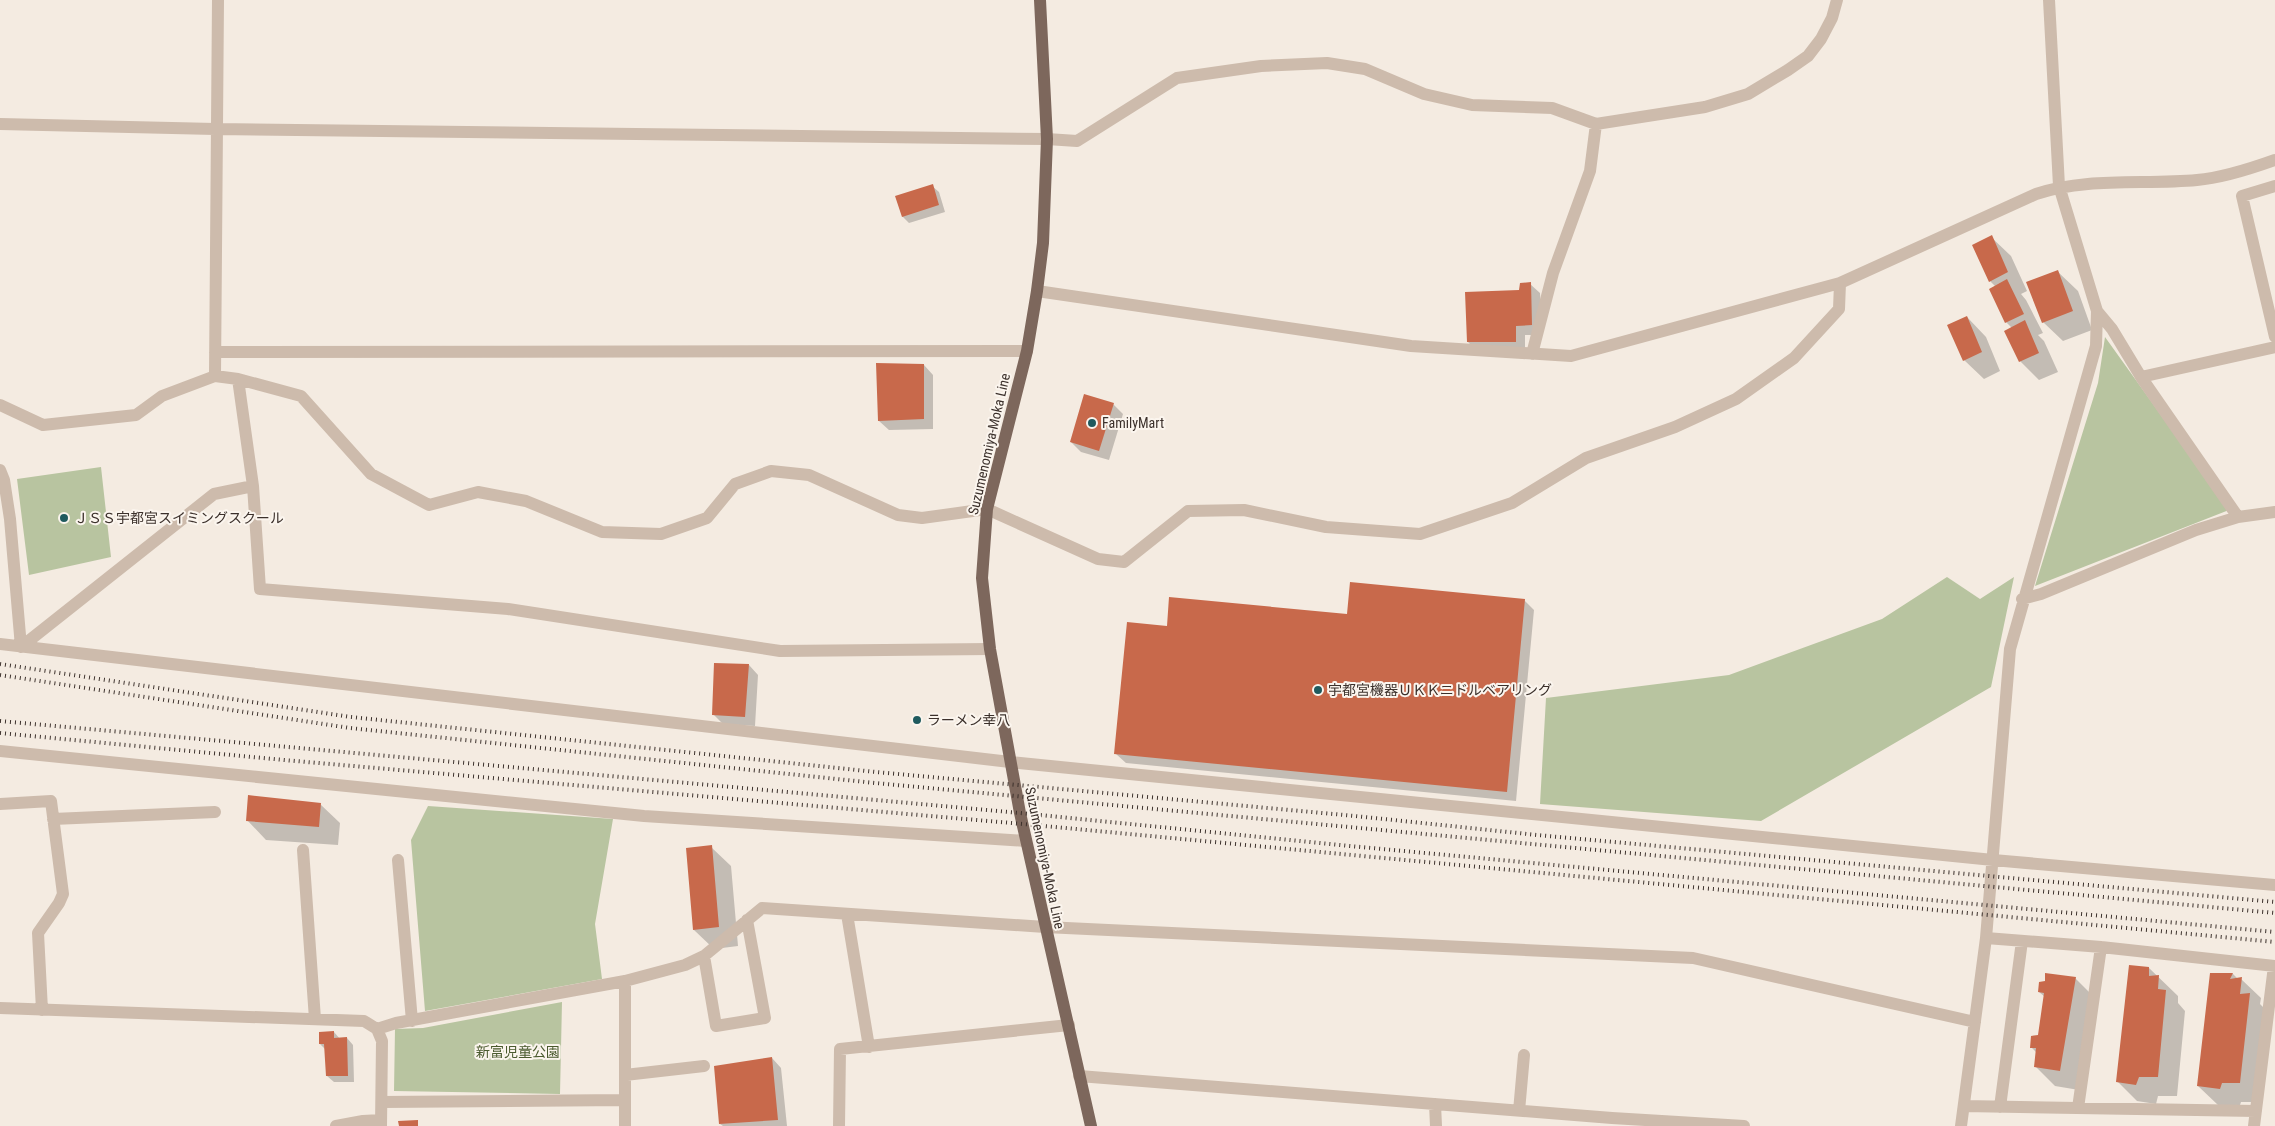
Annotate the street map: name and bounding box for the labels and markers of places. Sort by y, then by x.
place label: FamilyMart [1102,415,1164,431]
marker: FamilyMart [1086,417,1098,429]
place label: ＪＳＳ宇都宮スイミングスクール [74,510,284,526]
marker: ＪＳＳ宇都宮スイミングスクール [58,512,70,524]
place label: 宇都宮機器ＵＫＫニドルベアリング [1328,682,1552,698]
marker: 宇都宮機器ＵＫＫニドルベアリング [1312,684,1324,696]
place label: ラーメン幸八 [927,712,1010,728]
marker: ラーメン幸八 [911,714,923,726]

